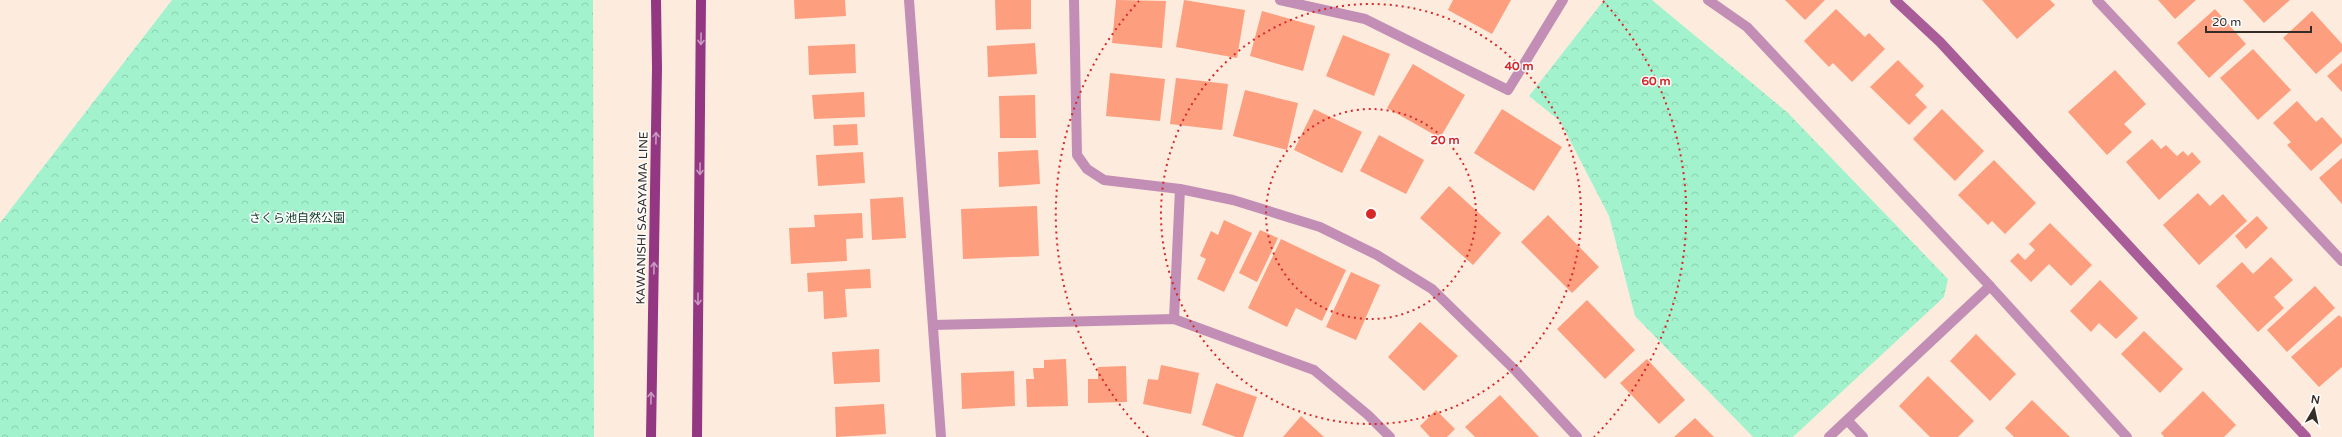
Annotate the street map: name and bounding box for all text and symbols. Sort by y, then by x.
scale bar [2206,8,2311,34]
text: 20 m [2212,15,2241,29]
one-way arrow [697,32,705,45]
text: 40 m [1504,59,1534,73]
text: 60 m [1641,74,1671,88]
street label: KAWANISHI SASAYAMA LINE [633,131,651,305]
one-way arrow [652,132,660,145]
text: 20 m [1430,133,1460,147]
one-way arrow [696,162,704,175]
centre of rings [1364,207,1378,221]
park label: さくら池自然公園 [249,211,345,225]
one-way arrow [650,262,658,275]
one-way arrow [694,292,702,305]
north arrow [2294,389,2334,429]
one-way arrow [647,392,655,405]
text: N [2310,393,2321,407]

